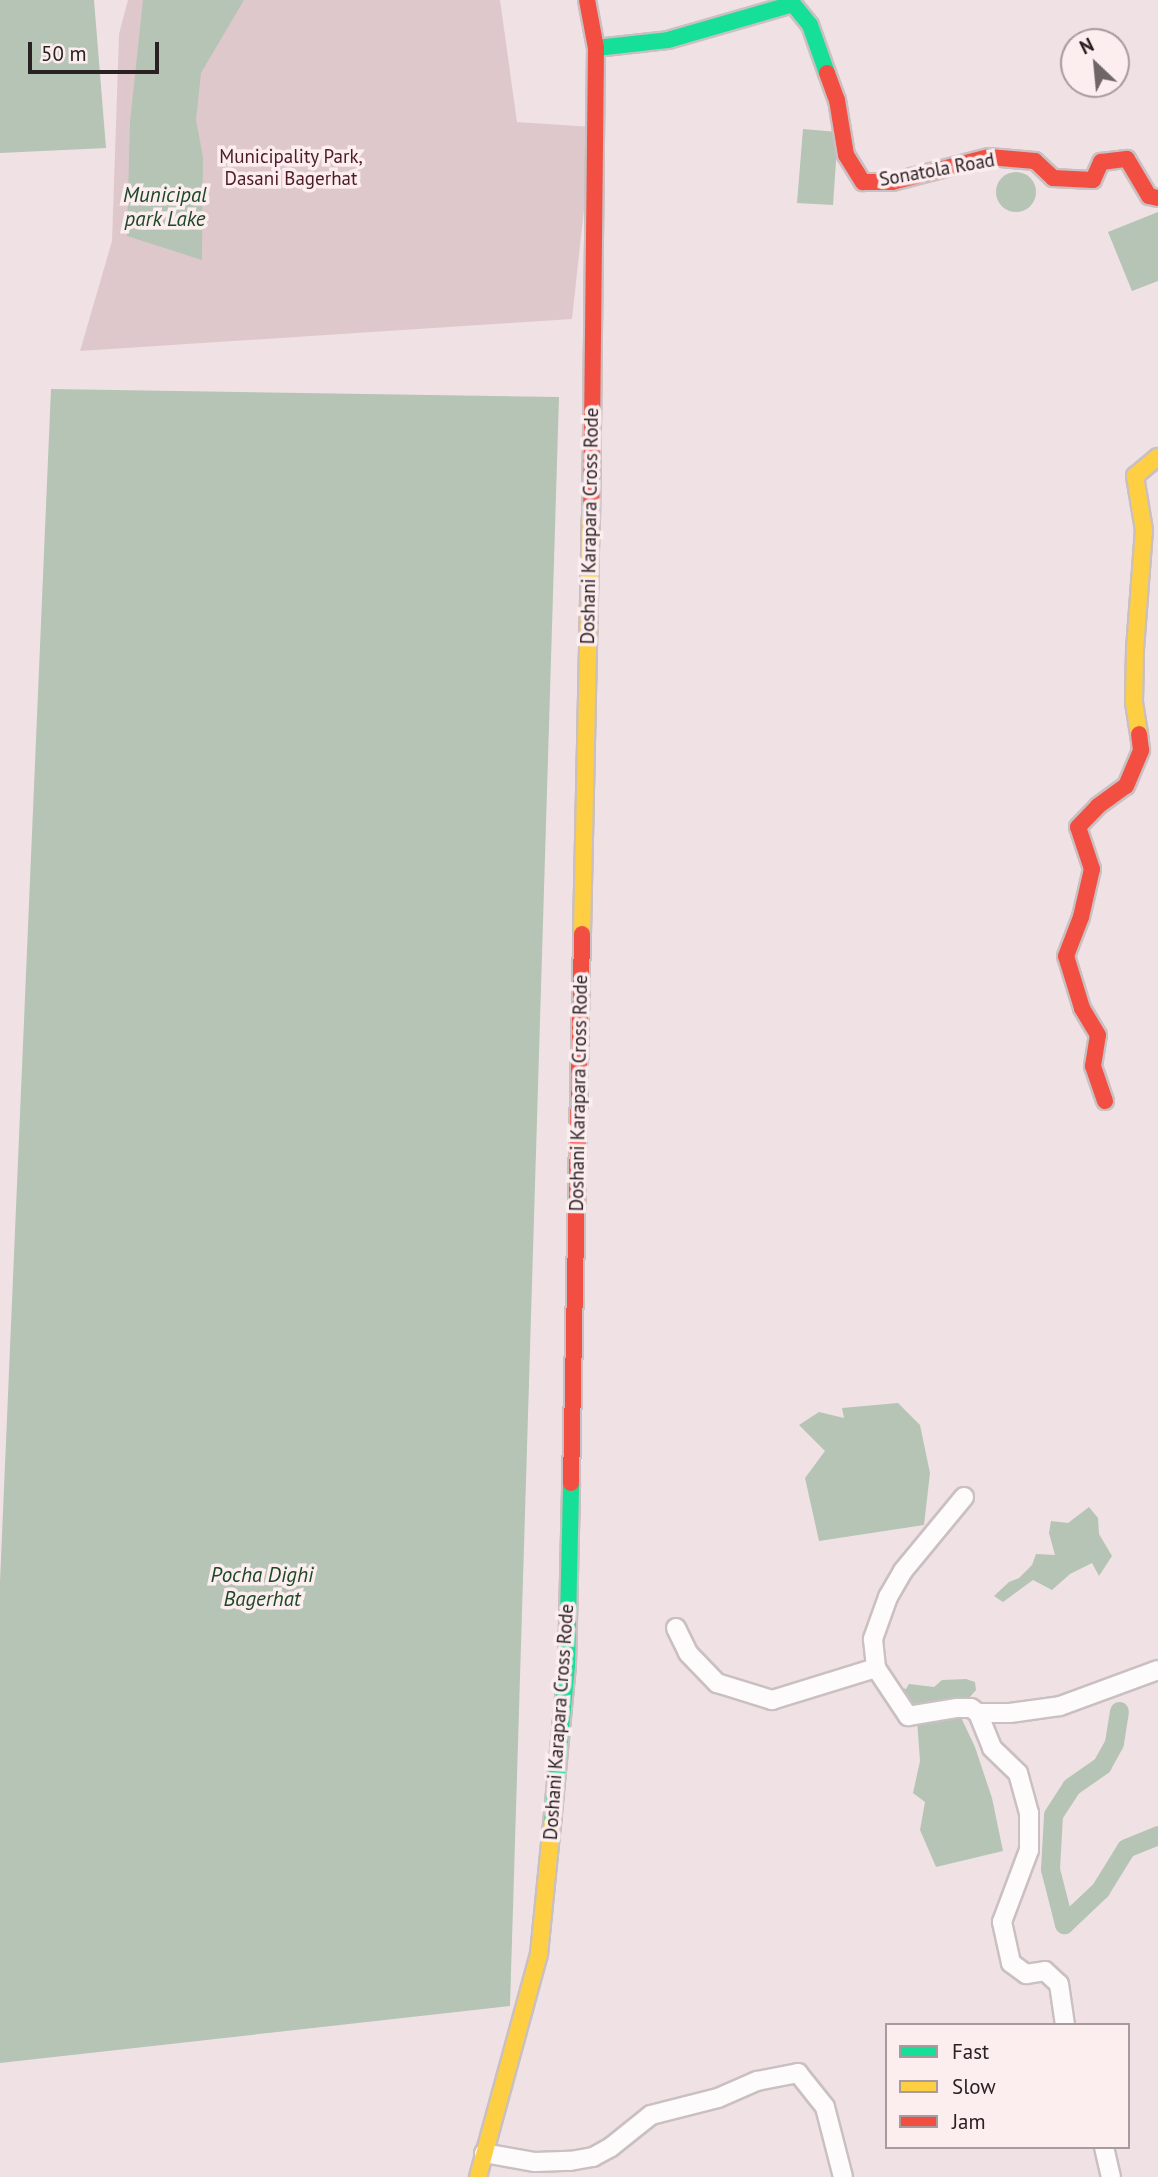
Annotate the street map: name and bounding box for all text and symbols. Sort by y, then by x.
scale bar [32,28,163,72]
north arrow [1060,28,1130,98]
text: N [1076,32,1098,59]
text: 50 m [41,40,87,67]
park label: Municipality Park, Dasani Bagerhat [219,146,363,190]
street label: Sonatola Road [878,149,996,191]
water label: Municipal park Lake [123,182,207,232]
street label: Doshani Karapara Cross Rode [577,407,603,645]
street label: Doshani Karapara Cross Rode [566,974,592,1212]
water label: Pocha Dighi Bagerhat [210,1562,314,1612]
street label: Doshani Karapara Cross Rode [539,1603,579,1841]
legend [885,2023,1130,2149]
text: Fast [952,2038,989,2065]
text: Slow [952,2073,996,2100]
text: Jam [952,2108,986,2135]

